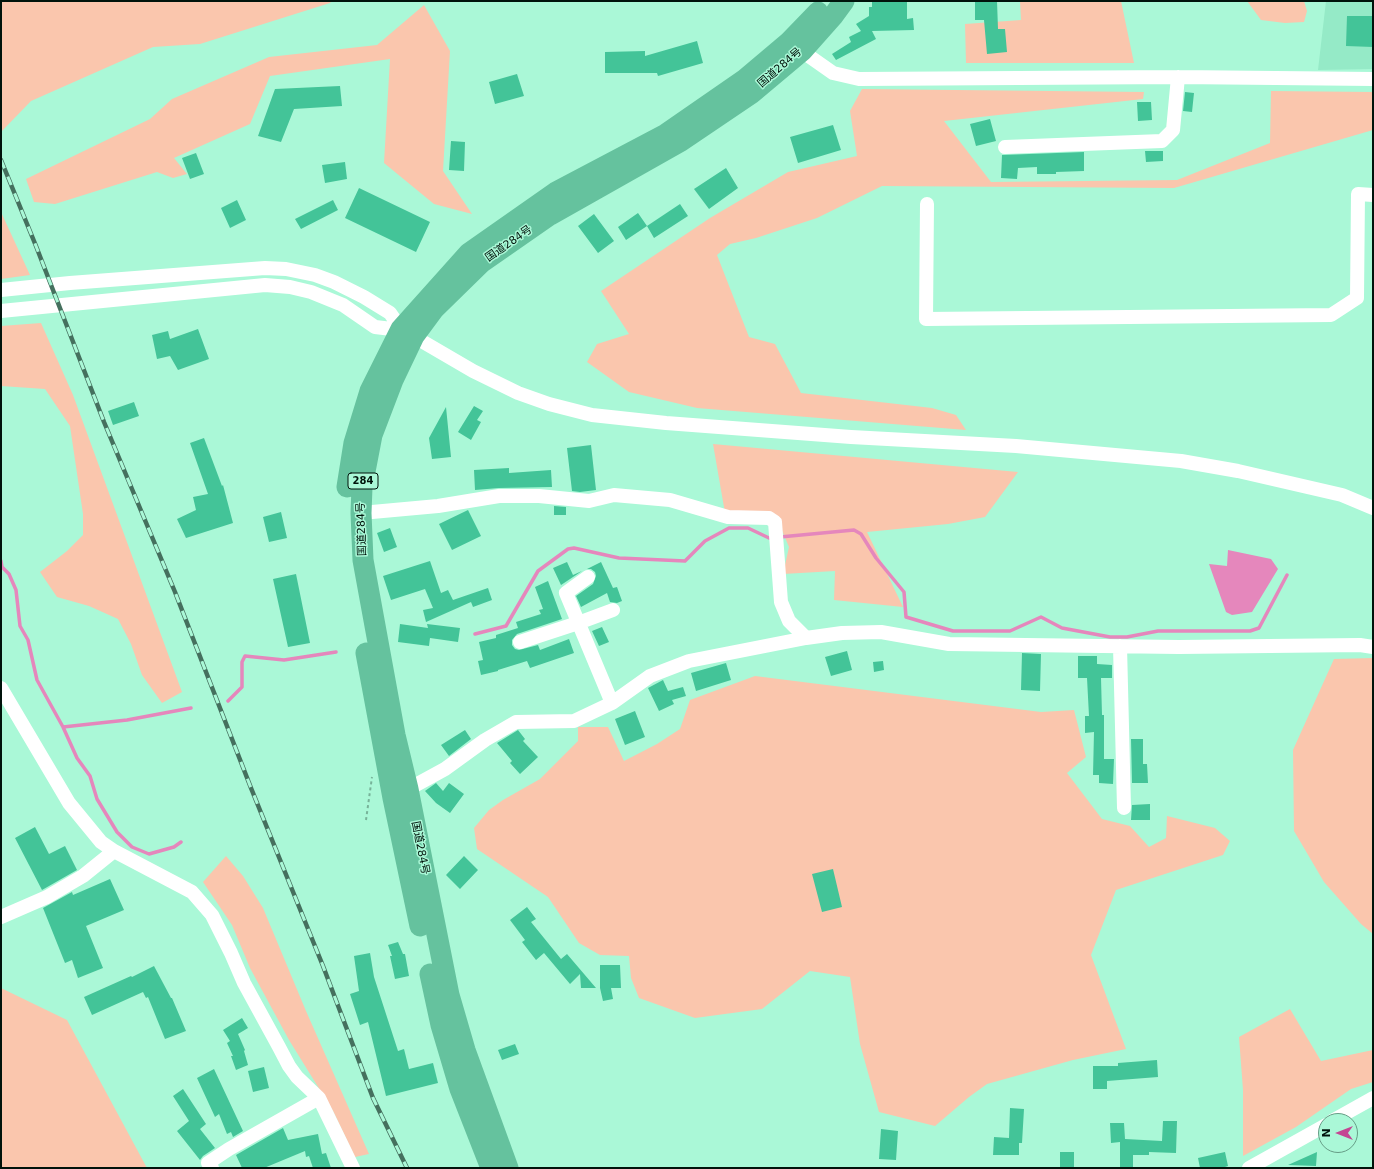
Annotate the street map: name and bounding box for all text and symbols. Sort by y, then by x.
street label: 国道284号 [755,45,805,91]
street label: 国道284号 [483,223,535,265]
road number: 284 [348,473,378,489]
street label: 国道284号 [354,502,370,556]
street label: 国道284号 [408,820,432,876]
north arrow [1318,1113,1358,1153]
text: N [1320,1128,1333,1138]

